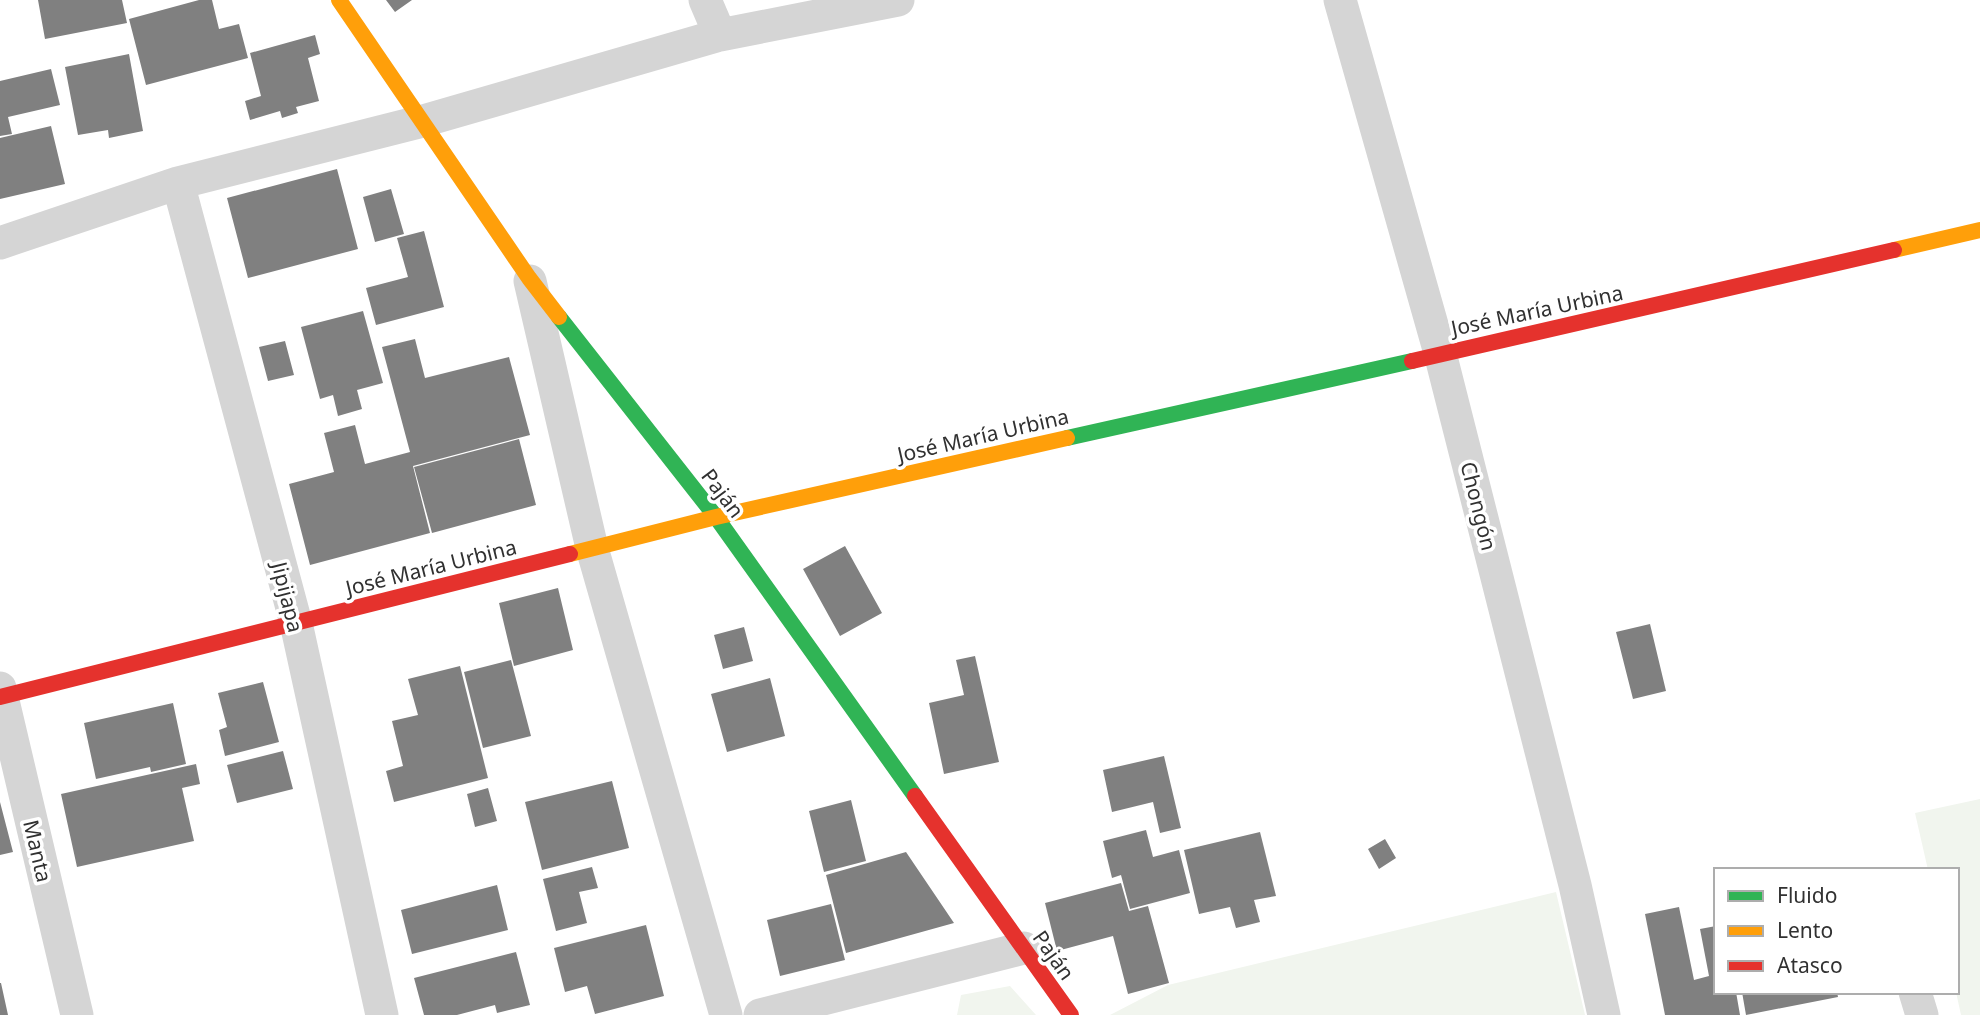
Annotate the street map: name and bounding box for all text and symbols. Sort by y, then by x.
street label: José María Urbina [1447,278,1626,342]
street label: José María Urbina [893,402,1071,469]
street label: Chongón [1454,459,1504,553]
street label: Paján [695,463,751,523]
street label: José María Urbina [341,532,519,602]
street label: Jipijapa [265,557,310,635]
street label: Manta [17,817,59,885]
legend [1714,868,1959,994]
text: Fluido [1777,881,1837,909]
text: Lento [1777,916,1833,944]
street label: Paján [1027,925,1081,985]
text: Atasco [1777,951,1843,979]

